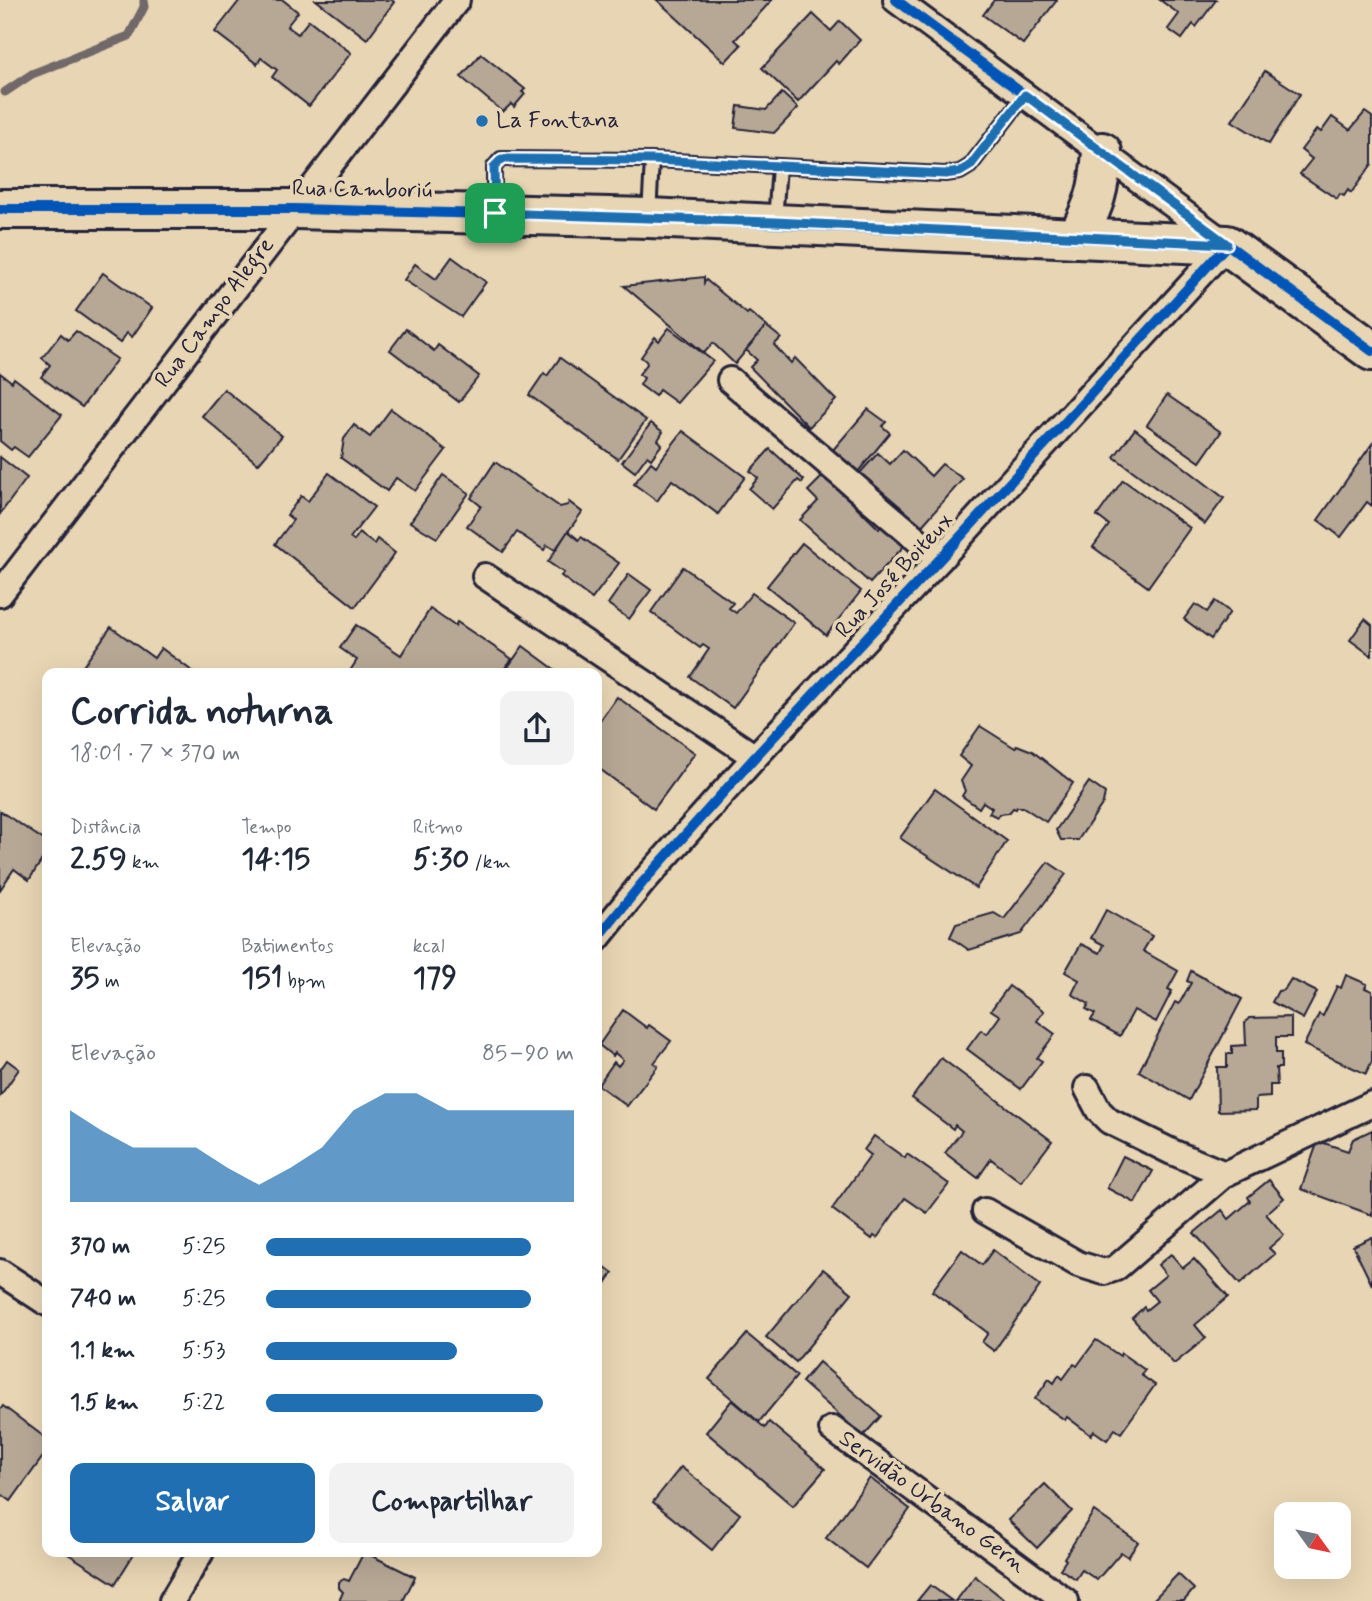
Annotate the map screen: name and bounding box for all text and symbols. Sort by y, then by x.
place label: La Fontana [496,106,619,136]
marker: La Fontana [474,113,490,129]
street label: Rua Camboriú [292,174,432,206]
pin [465,183,525,243]
icon: arrive [476,194,514,232]
street label: Rua Campo Alegre [149,232,283,395]
street label: Rua José Boiteux [829,507,961,645]
text: Corrida noturna [70,688,334,737]
button: share [500,691,574,765]
text: 18:01 · 7 × 370 m [70,739,240,769]
text: Distância [70,815,141,840]
text: Tempo [241,815,292,840]
text: Ritmo [413,815,463,840]
text: 2.59 [70,840,127,879]
text: 14:15 [241,840,310,879]
text: 5:30 [413,840,469,879]
text: km [127,850,160,875]
text: /km [469,850,511,875]
text: Elevação [70,934,141,959]
text: Batimentos [241,934,334,959]
text: kcal [413,934,445,959]
text: 35 [70,959,100,998]
text: 151 [241,959,282,998]
text: 179 [413,959,457,998]
text: m [100,969,120,994]
text: bpm [282,969,326,994]
text: Elevação [70,1039,156,1069]
text: 85–90 m [482,1039,574,1069]
text: 370 m [70,1232,130,1262]
text: 5:25 [182,1232,225,1262]
text: 740 m [70,1284,136,1314]
text: 5:25 [182,1284,225,1314]
text: 1.1 km [70,1336,135,1366]
text: 5:53 [182,1336,225,1366]
text: 1.5 km [70,1388,139,1418]
text: 5:22 [182,1388,225,1418]
street label: Servidão Urbano Gern [832,1424,1032,1580]
button: Salvar [70,1463,315,1543]
button: Compartilhar [329,1463,574,1543]
north arrow [1274,1502,1351,1578]
map controls [1274,1502,1351,1579]

